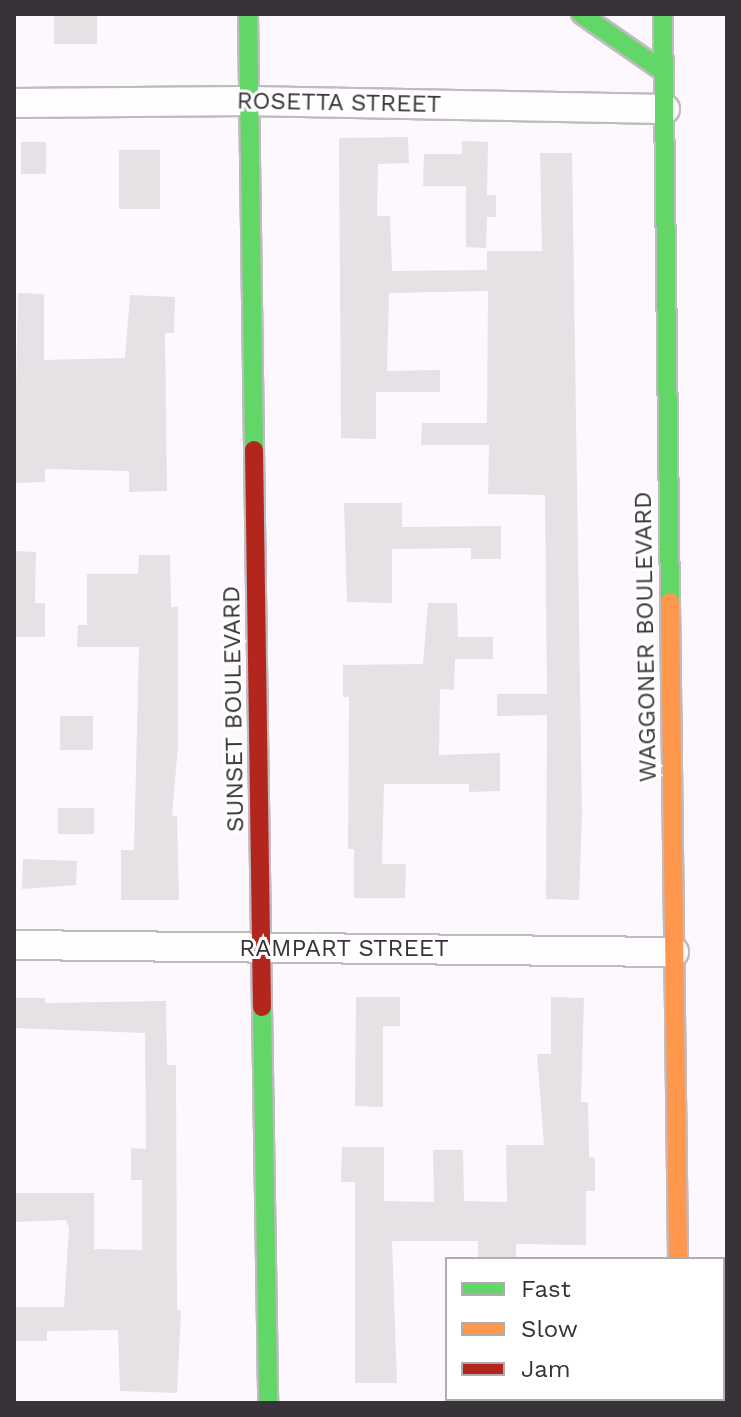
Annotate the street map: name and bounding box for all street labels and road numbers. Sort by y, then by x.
street label: ROSETTA STREET [236,87,442,119]
street label: WAGGONER BOULEVARD [629,491,663,783]
street label: SUNSET BOULEVARD [217,585,251,833]
street label: RAMPART STREET [239,935,449,963]

